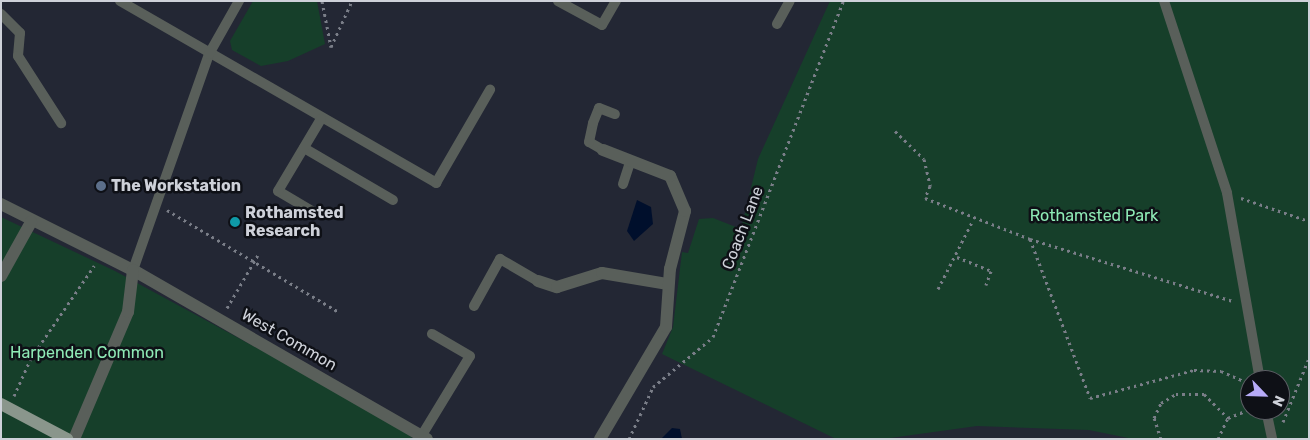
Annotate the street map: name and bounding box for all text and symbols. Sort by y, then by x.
place label: The Workstation [111,176,241,196]
marker: The Workstation [95,180,107,192]
street label: Coach Lane [718,184,768,272]
place label: Rothamsted Research [245,203,344,241]
park label: Rothamsted Park [1030,206,1158,226]
marker: Rothamsted Research [229,216,241,228]
street label: West Common [238,305,340,375]
park label: Harpenden Common [10,343,164,363]
north arrow [1240,370,1290,420]
text: N [1268,393,1288,409]

